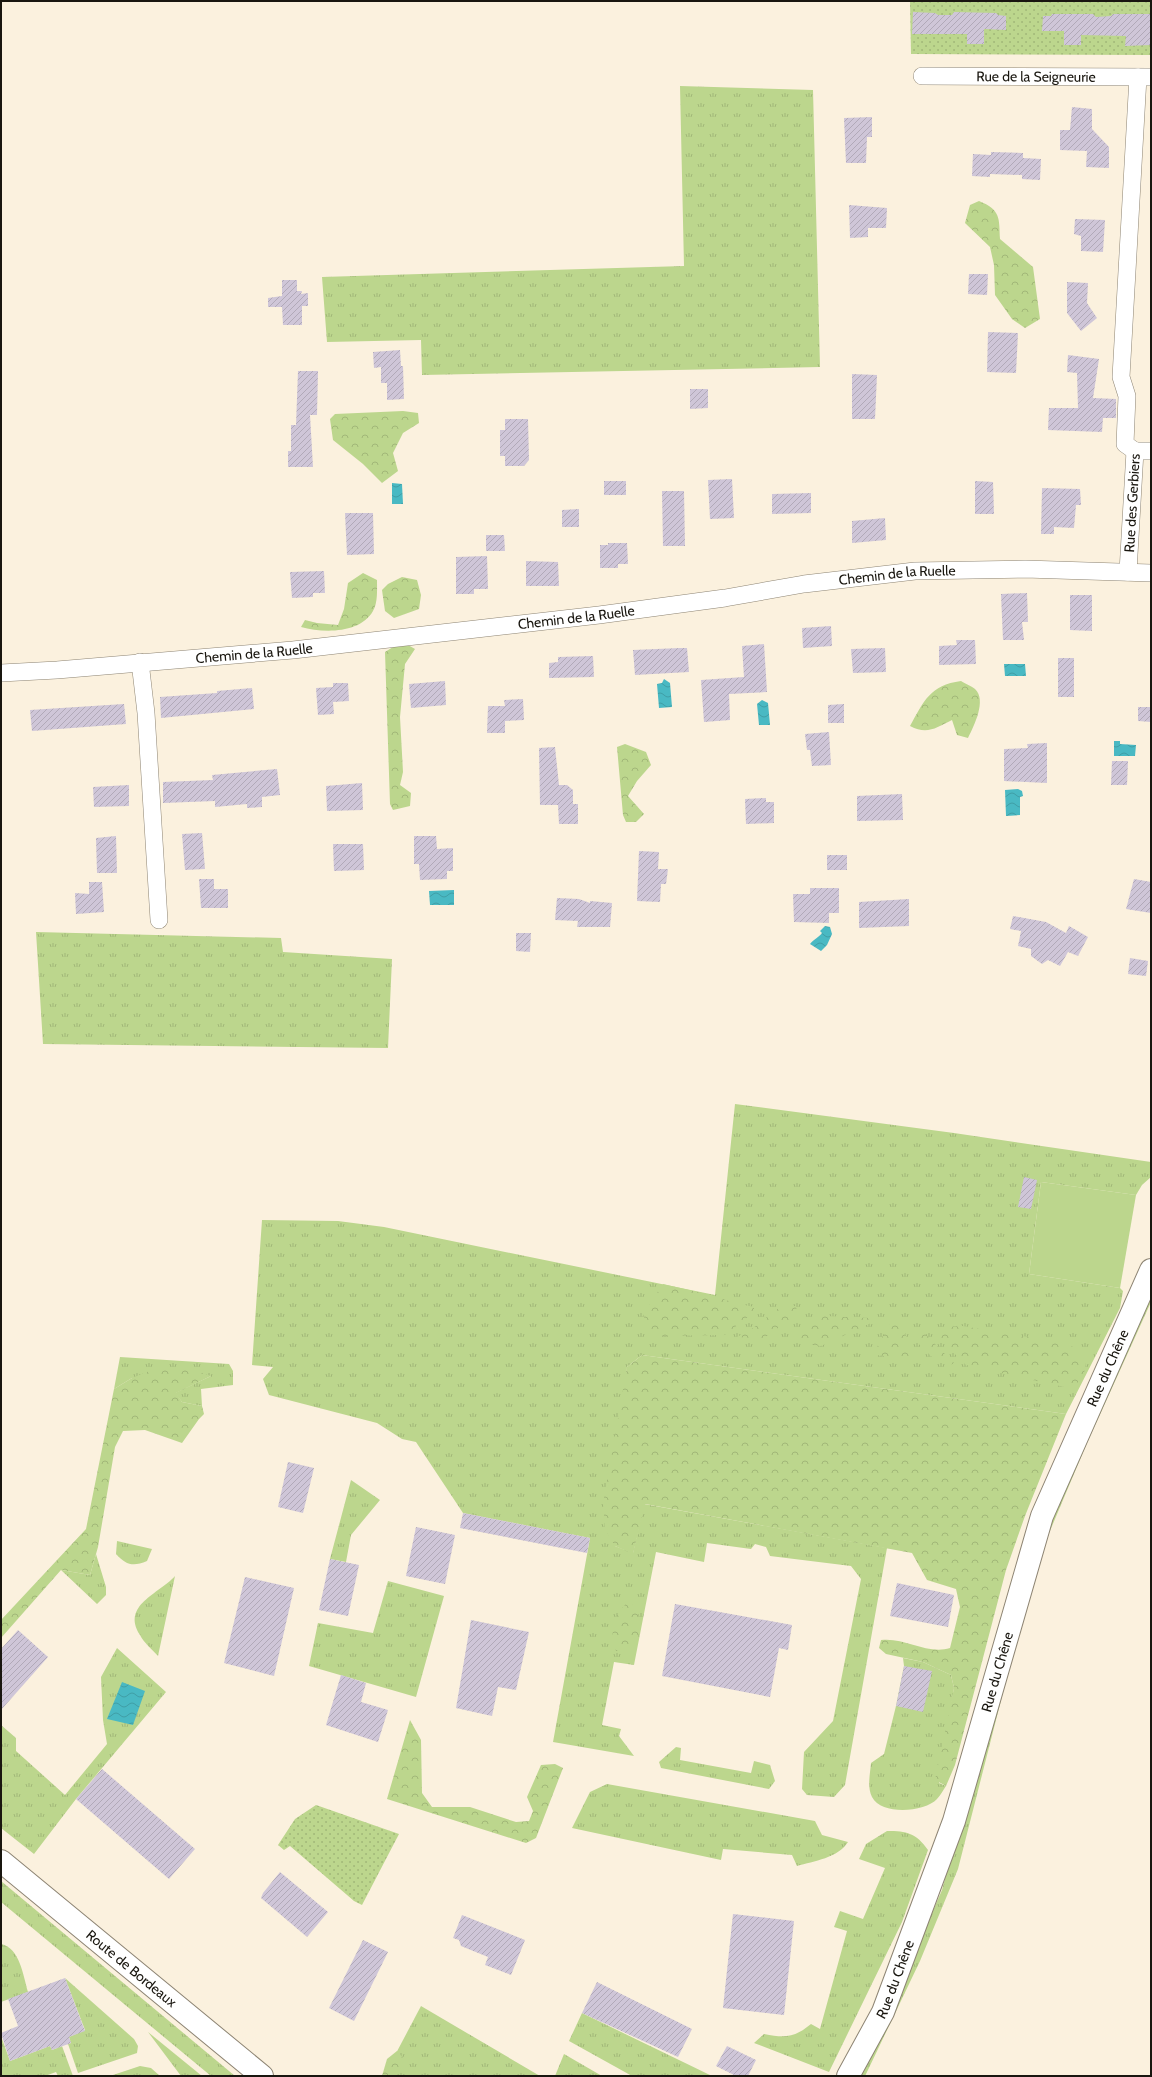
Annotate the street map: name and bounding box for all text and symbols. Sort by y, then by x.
street label: Rue de la Seigneurie [976,67,1096,86]
street label: Rue des Gerbiers [1120,453,1144,553]
street label: Chemin de la Ruelle [838,561,956,589]
street label: Chemin de la Ruelle [517,601,636,633]
street label: Chemin de la Ruelle [195,639,314,667]
street label: Rue du Chêne [1083,1327,1133,1409]
street label: Rue du Chêne [977,1630,1017,1714]
street label: Route de Bordeaux [82,1926,181,2011]
street label: Rue du Chêne [872,1937,918,2022]

